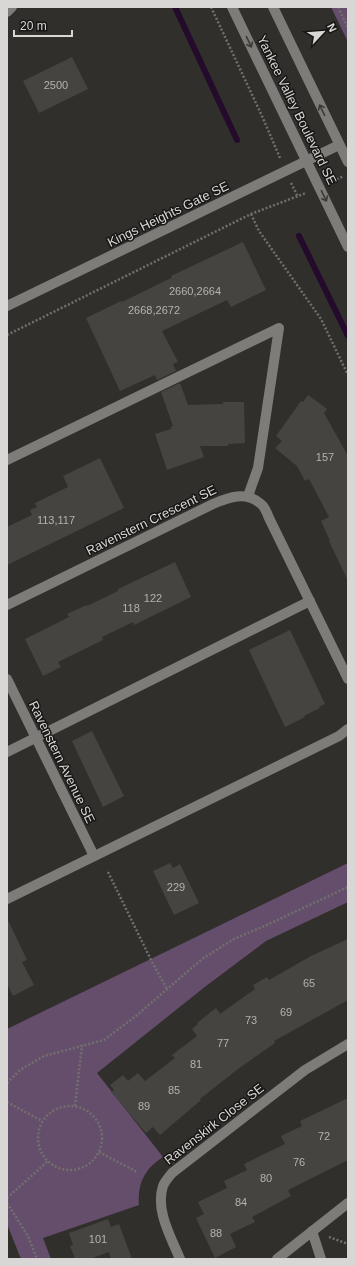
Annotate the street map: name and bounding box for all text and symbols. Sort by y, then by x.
scale bar [14,12,72,38]
north arrow [303,12,343,52]
text: 20 m [20,19,47,33]
text: N [325,21,339,34]
street label: Yankee Valley Boulevard SE [254,33,340,187]
one-way arrow [246,36,253,48]
house number: 2500 [44,79,68,91]
one-way arrow [318,104,326,116]
street label: Kings Heights Gate SE [105,178,231,250]
one-way arrow [321,190,328,202]
house number: 2660,2664 [169,285,221,297]
house number: 2668,2672 [128,304,180,316]
house number: 157 [316,451,334,463]
street label: Ravenstern Crescent SE [83,482,219,558]
house number: 113,117 [37,514,75,526]
house number: 122 [144,592,162,604]
house number: 118 [122,602,140,614]
street label: Ravenstern Avenue SE [26,698,98,826]
house number: 229 [167,881,185,893]
house number: 65 [303,977,315,989]
house number: 69 [280,1006,292,1018]
house number: 73 [245,1014,257,1026]
house number: 77 [217,1037,229,1049]
house number: 81 [190,1058,202,1070]
street label: Ravenskirk Close SE [161,1080,267,1167]
house number: 85 [168,1084,180,1096]
house number: 89 [138,1100,150,1112]
house number: 72 [318,1130,330,1142]
house number: 76 [293,1156,305,1168]
house number: 80 [260,1172,272,1184]
house number: 84 [235,1196,247,1208]
house number: 88 [210,1227,222,1239]
house number: 101 [89,1233,107,1245]

